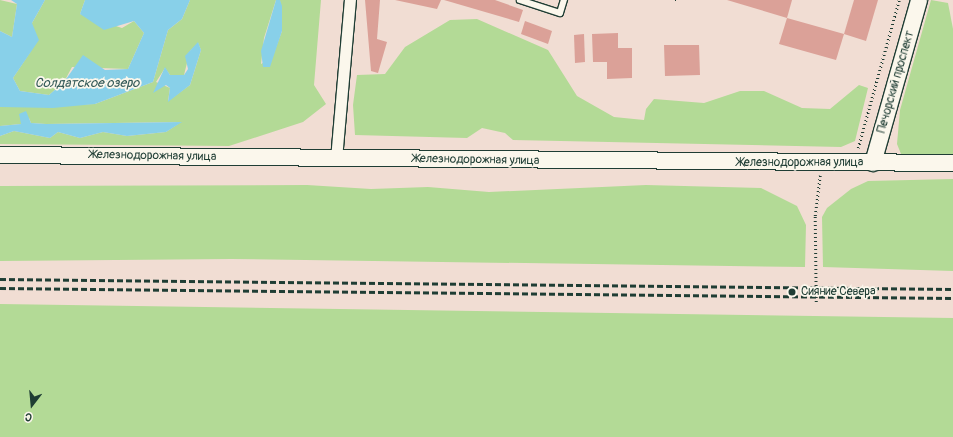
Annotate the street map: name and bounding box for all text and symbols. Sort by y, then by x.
street label: Печорский проспект [874,29,918,135]
water label: Солдатское озеро [35,75,139,91]
street label: Железнодорожная улица [90,148,216,164]
street label: Железнодорожная улица [413,152,539,168]
street label: Железнодорожная улица [737,156,863,170]
place label: Сияние Севера [801,285,876,299]
marker: Сияние Севера [786,286,798,298]
north arrow [12,385,52,425]
text: С [24,410,34,424]

